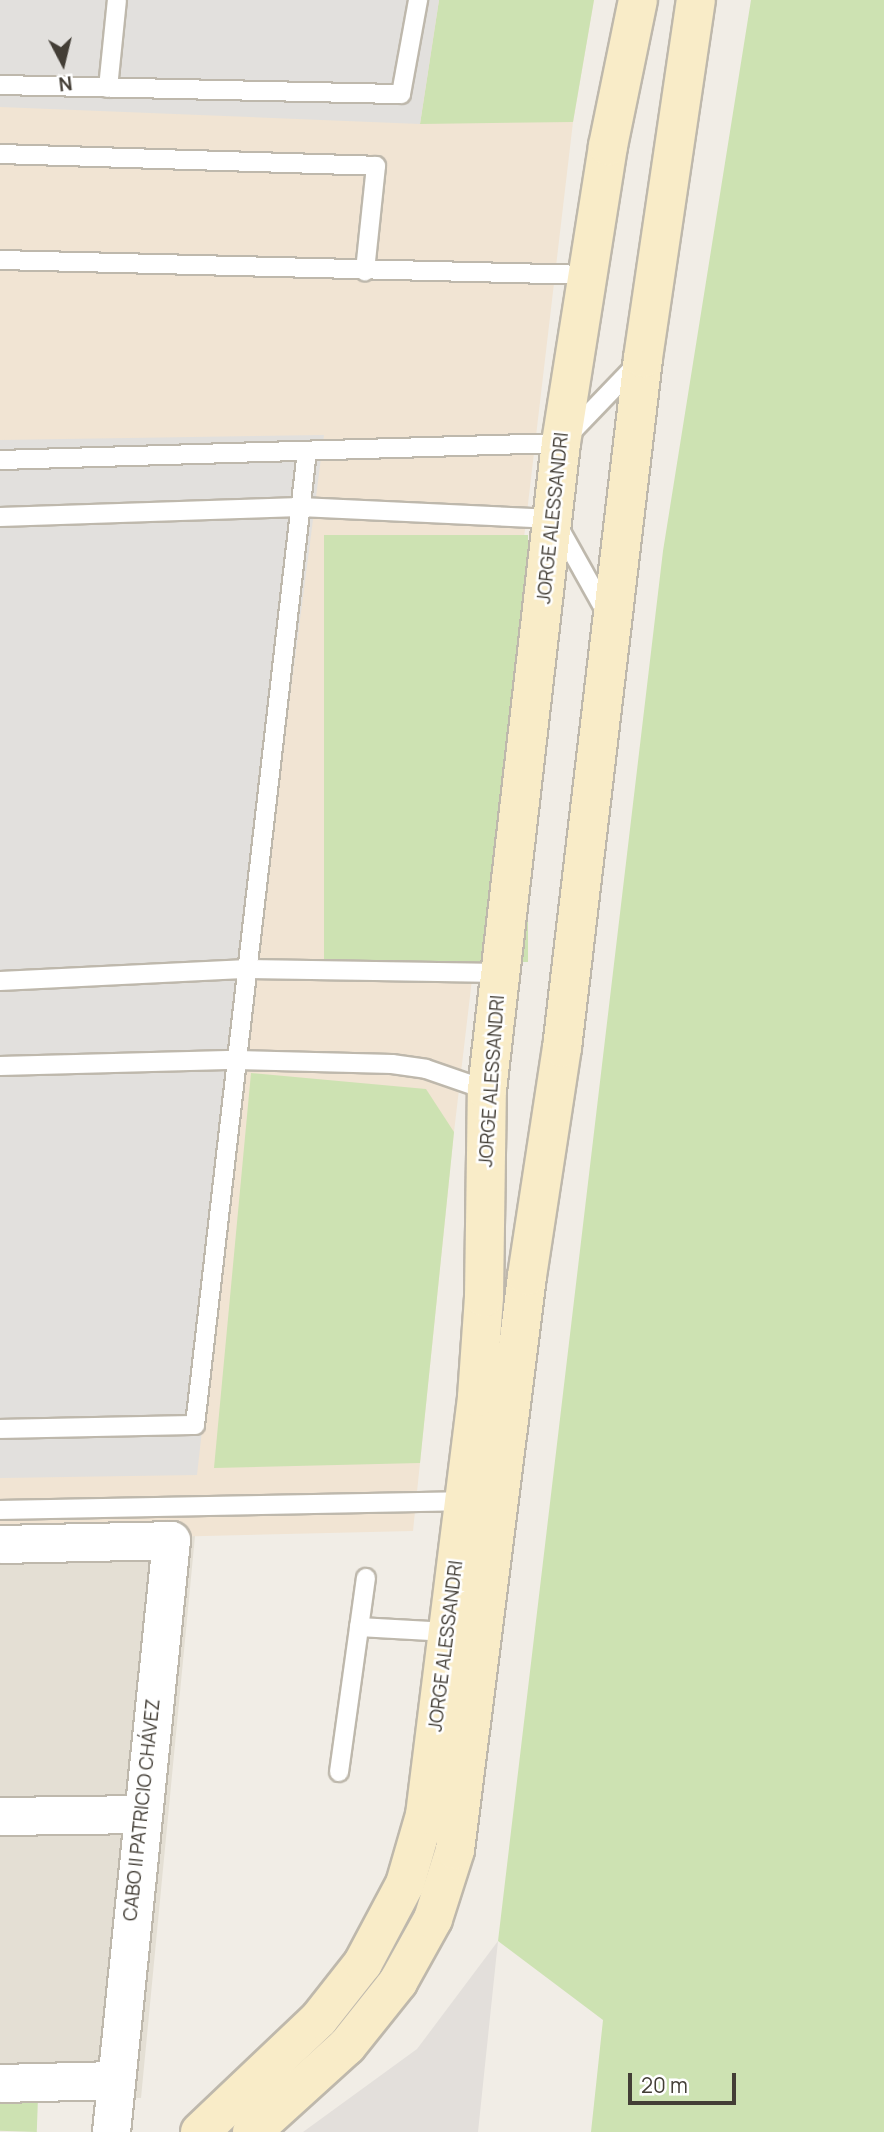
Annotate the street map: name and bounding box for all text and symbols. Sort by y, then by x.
north arrow [28,28,98,98]
text: N [57,70,74,98]
street label: JORGE ALESSANDRI [533,431,573,605]
street label: JORGE ALESSANDRI [475,994,509,1168]
street label: JORGE ALESSANDRI [424,1559,468,1733]
street label: CABO II PATRICIO CHÁVEZ [119,1698,165,1922]
scale bar [632,2058,740,2102]
text: 20 m [641,2071,688,2099]

